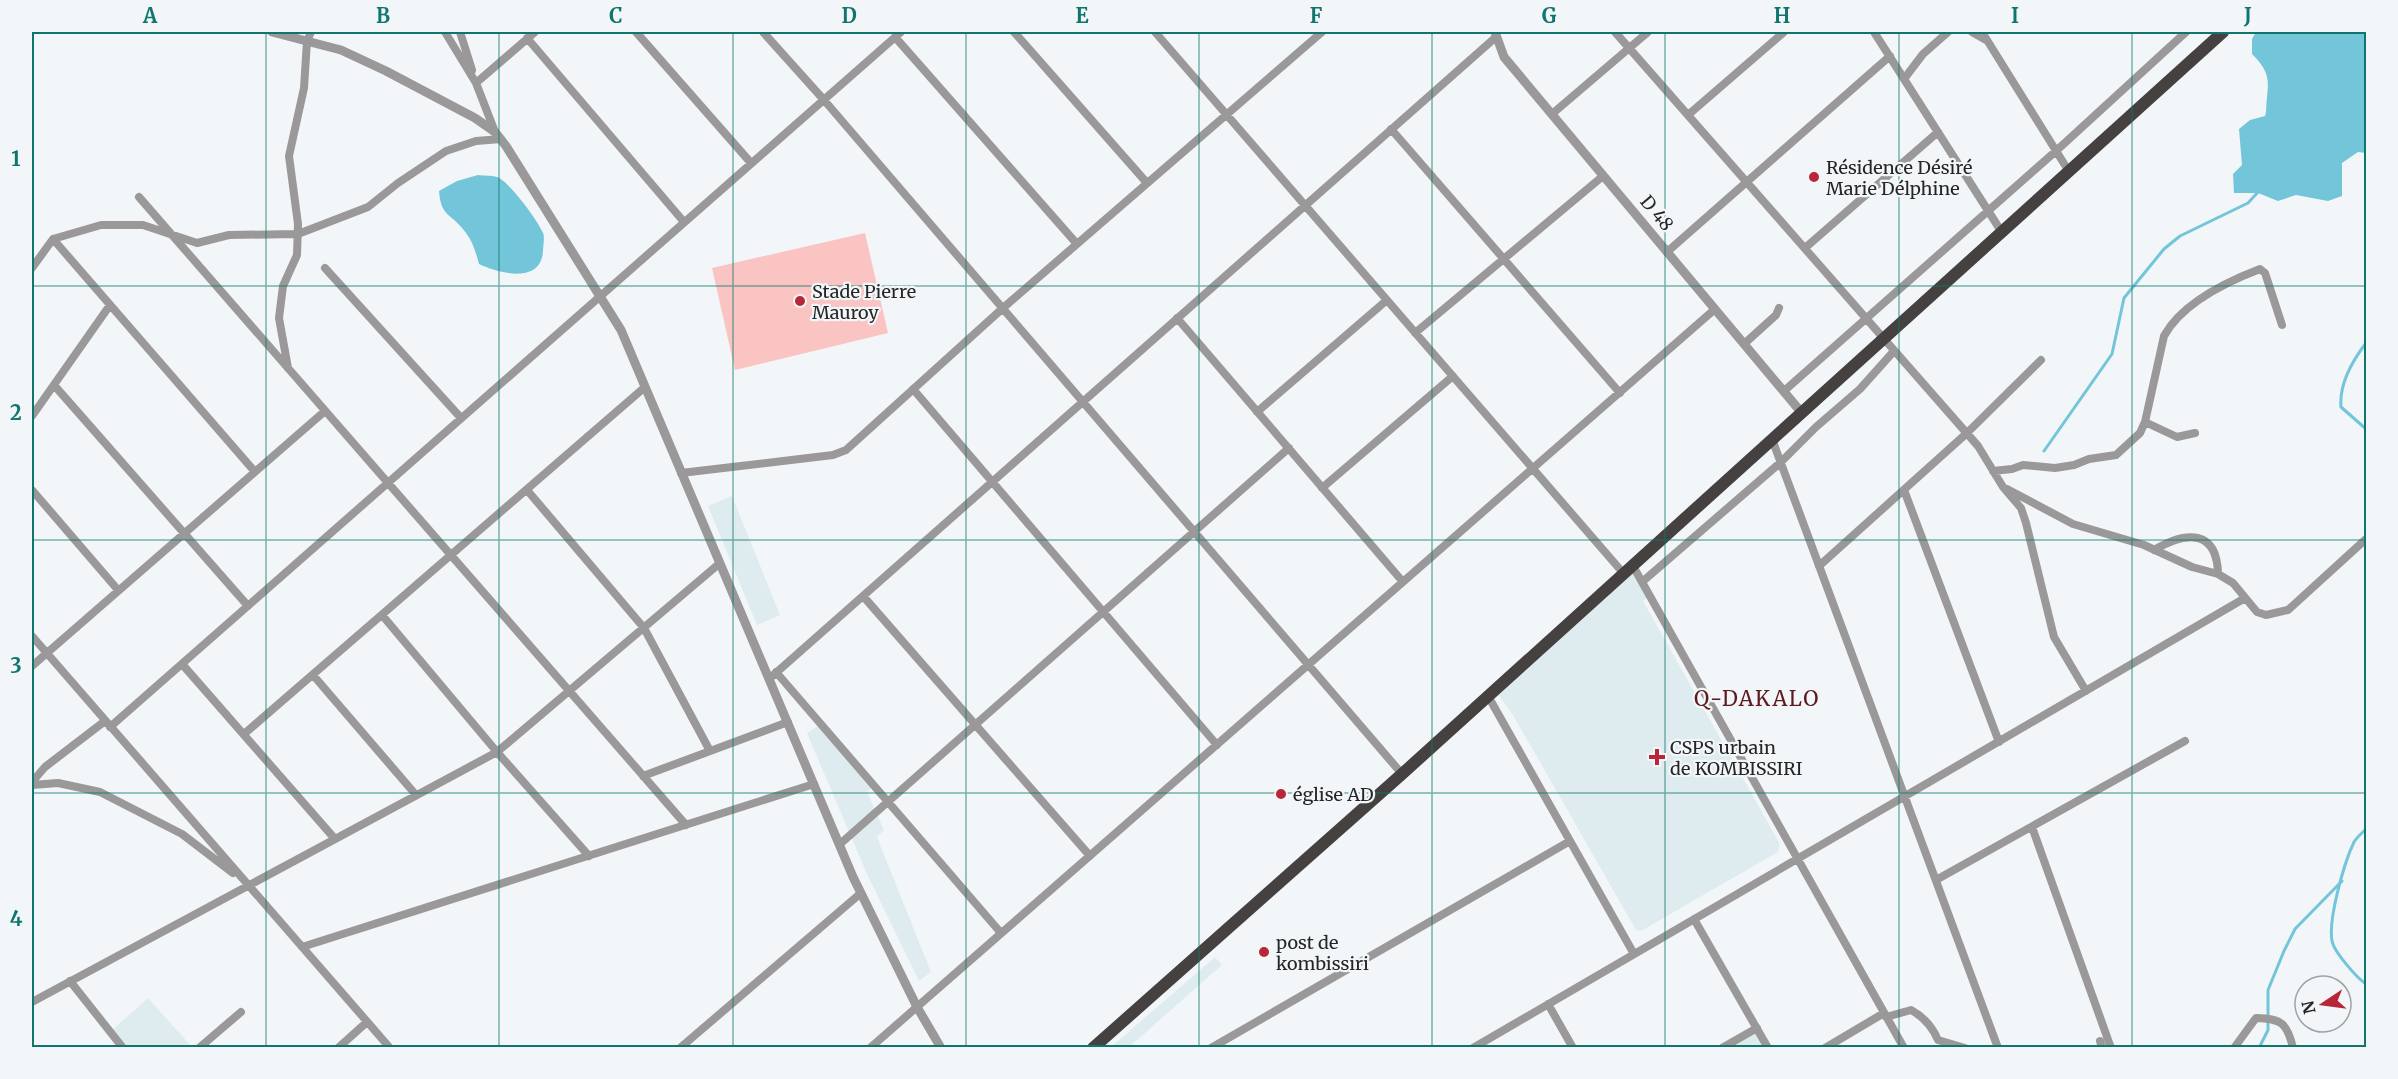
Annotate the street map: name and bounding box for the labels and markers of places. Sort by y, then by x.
place label: Résidence Désiré Marie Délphine [1826,156,1972,200]
marker: Résidence Désiré Marie Délphine [1807,170,1821,184]
place label: Stade Pierre Mauroy [812,280,916,324]
marker: Stade Pierre Mauroy [793,294,807,308]
place label: CSPS urbain de KOMBISSIRI [1670,736,1803,780]
marker: CSPS urbain de KOMBISSIRI [1648,748,1666,766]
place label: église AD [1293,783,1373,806]
marker: église AD [1274,787,1288,801]
place label: post de kombissiri [1276,931,1369,975]
marker: post de kombissiri [1257,945,1271,959]

